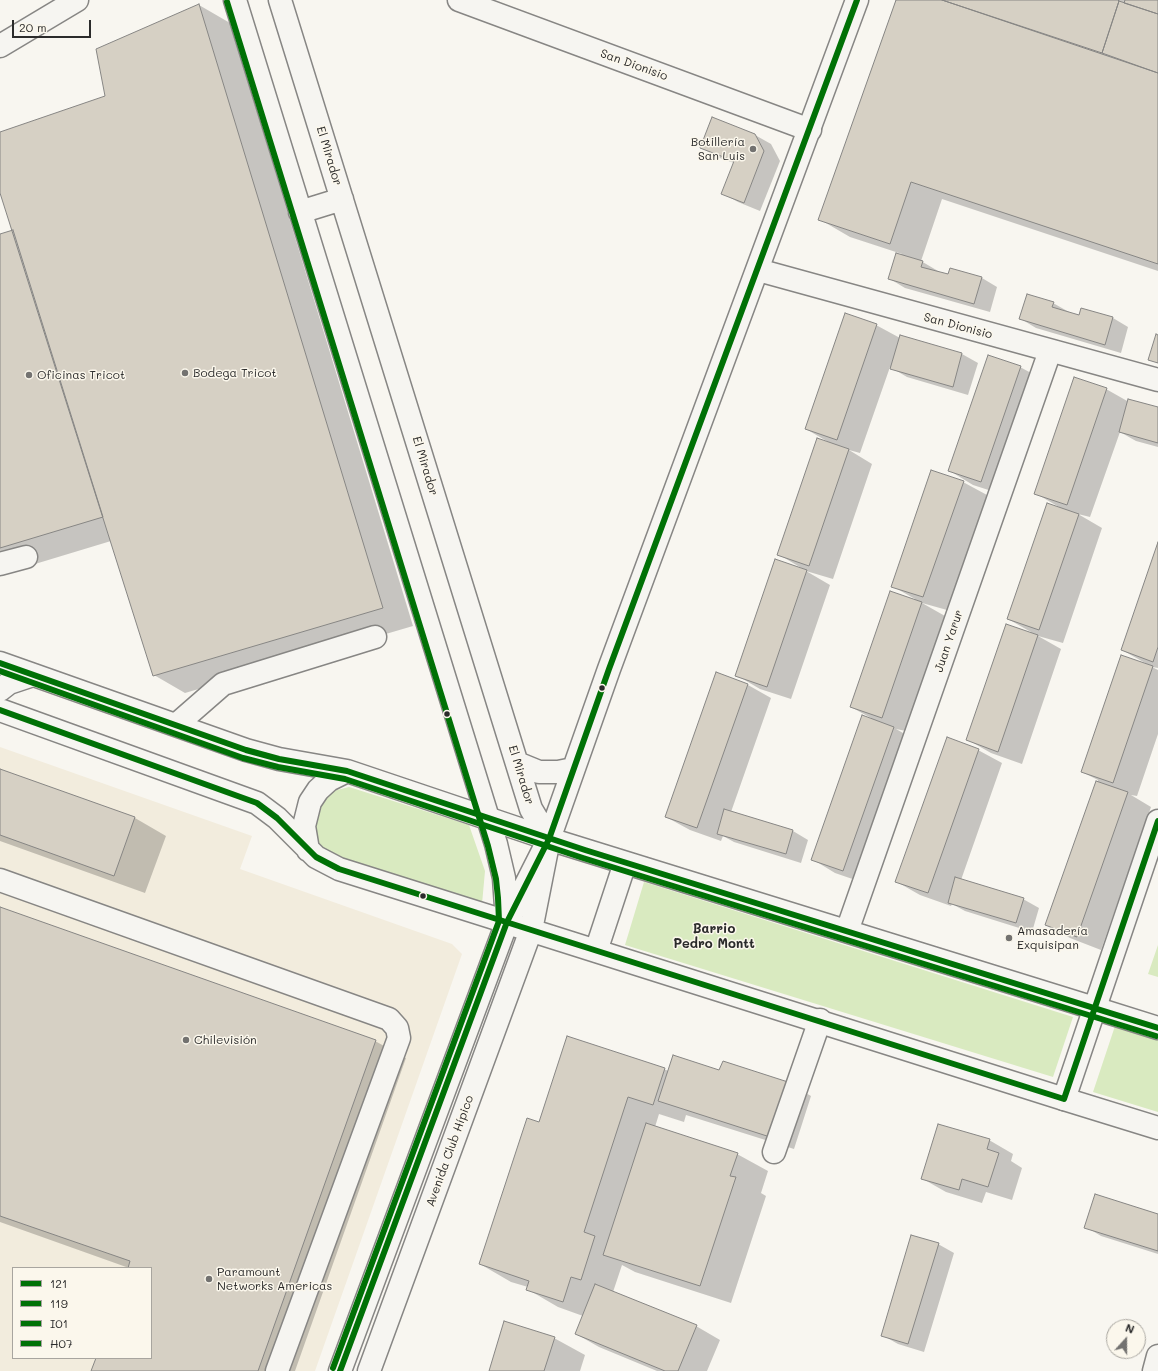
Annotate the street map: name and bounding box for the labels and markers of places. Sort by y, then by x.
place label: Botillería San Luis [691,135,745,163]
marker: Botillería San Luis [748,144,758,154]
place label: Bodega Tricot [193,366,277,380]
place label: Oficinas Tricot [37,368,125,382]
marker: Bodega Tricot [180,368,190,378]
marker: Oficinas Tricot [24,370,34,380]
unlabelled marker [597,683,607,693]
unlabelled marker [442,709,452,719]
unlabelled marker [418,891,428,901]
place label: Amasadería Exquisipan [1017,924,1088,952]
marker: Amasadería Exquisipan [1004,933,1014,943]
place label: Chilevisión [194,1033,257,1047]
marker: Chilevisión [181,1035,191,1045]
place label: Paramount Networks Americas [217,1265,332,1293]
marker: Paramount Networks Americas [204,1274,214,1284]

